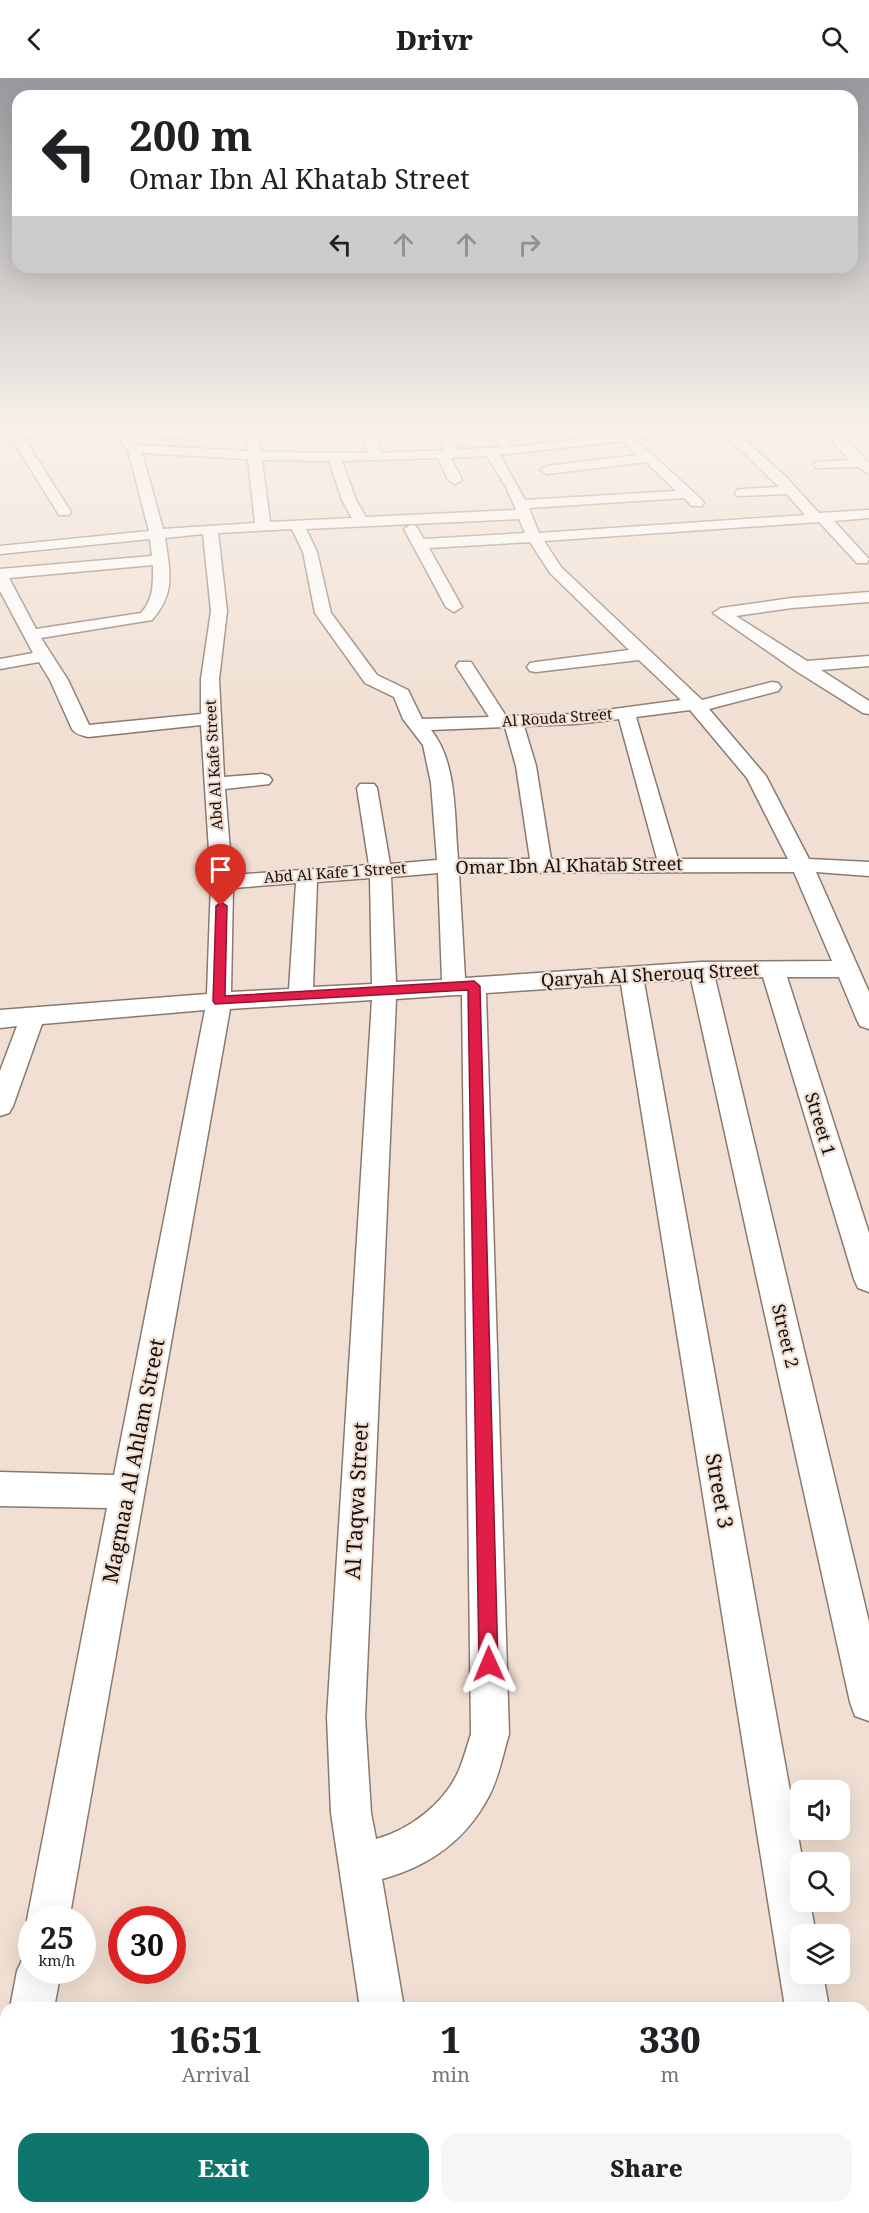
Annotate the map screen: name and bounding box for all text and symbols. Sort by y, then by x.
text: Drivr [396,21,473,58]
icon: back [18,23,51,56]
icon: search [818,23,851,56]
text: 200 m [129,106,253,163]
icon: left [30,114,108,192]
text: Omar Ibn Al Khatab Street [129,160,470,197]
icon: left [324,228,357,261]
icon: ahead [387,228,420,261]
icon: ahead [450,228,483,261]
icon: right [513,228,546,261]
street label: Abd Al Kafe Street [200,699,226,831]
street label: Al Rouda Street [501,703,613,731]
pin [195,844,246,906]
street label: Omar Ibn Al Khatab Street [455,851,683,879]
icon: arrive [204,853,237,886]
street label: Abd Al Kafe 1 Street [263,857,407,887]
street label: Qaryah Al Sherouq Street [540,956,760,992]
street label: Street 1 [800,1089,842,1158]
street label: Street 2 [767,1301,805,1370]
street label: Magmaa Al Ahlam Street [96,1336,171,1586]
street label: Al Taqwa Street [338,1421,374,1580]
street label: Street 3 [700,1451,740,1531]
position arrow [457,1632,521,1696]
map controls [790,1780,850,1984]
button: sound [790,1780,850,1840]
button: search [790,1852,850,1912]
speed limit sign: 30 [108,1906,186,1984]
text: 25 [40,1917,74,1958]
button: layers [790,1924,850,1984]
text: km/h [39,1950,75,1970]
text: 16:51 [169,2015,262,2064]
text: 1 [441,2015,461,2064]
text: 330 [639,2015,701,2064]
text: Arrival [182,2061,250,2088]
text: min [432,2061,470,2088]
text: m [661,2061,679,2088]
button: Exit [18,2133,429,2202]
button: Share [441,2133,852,2202]

